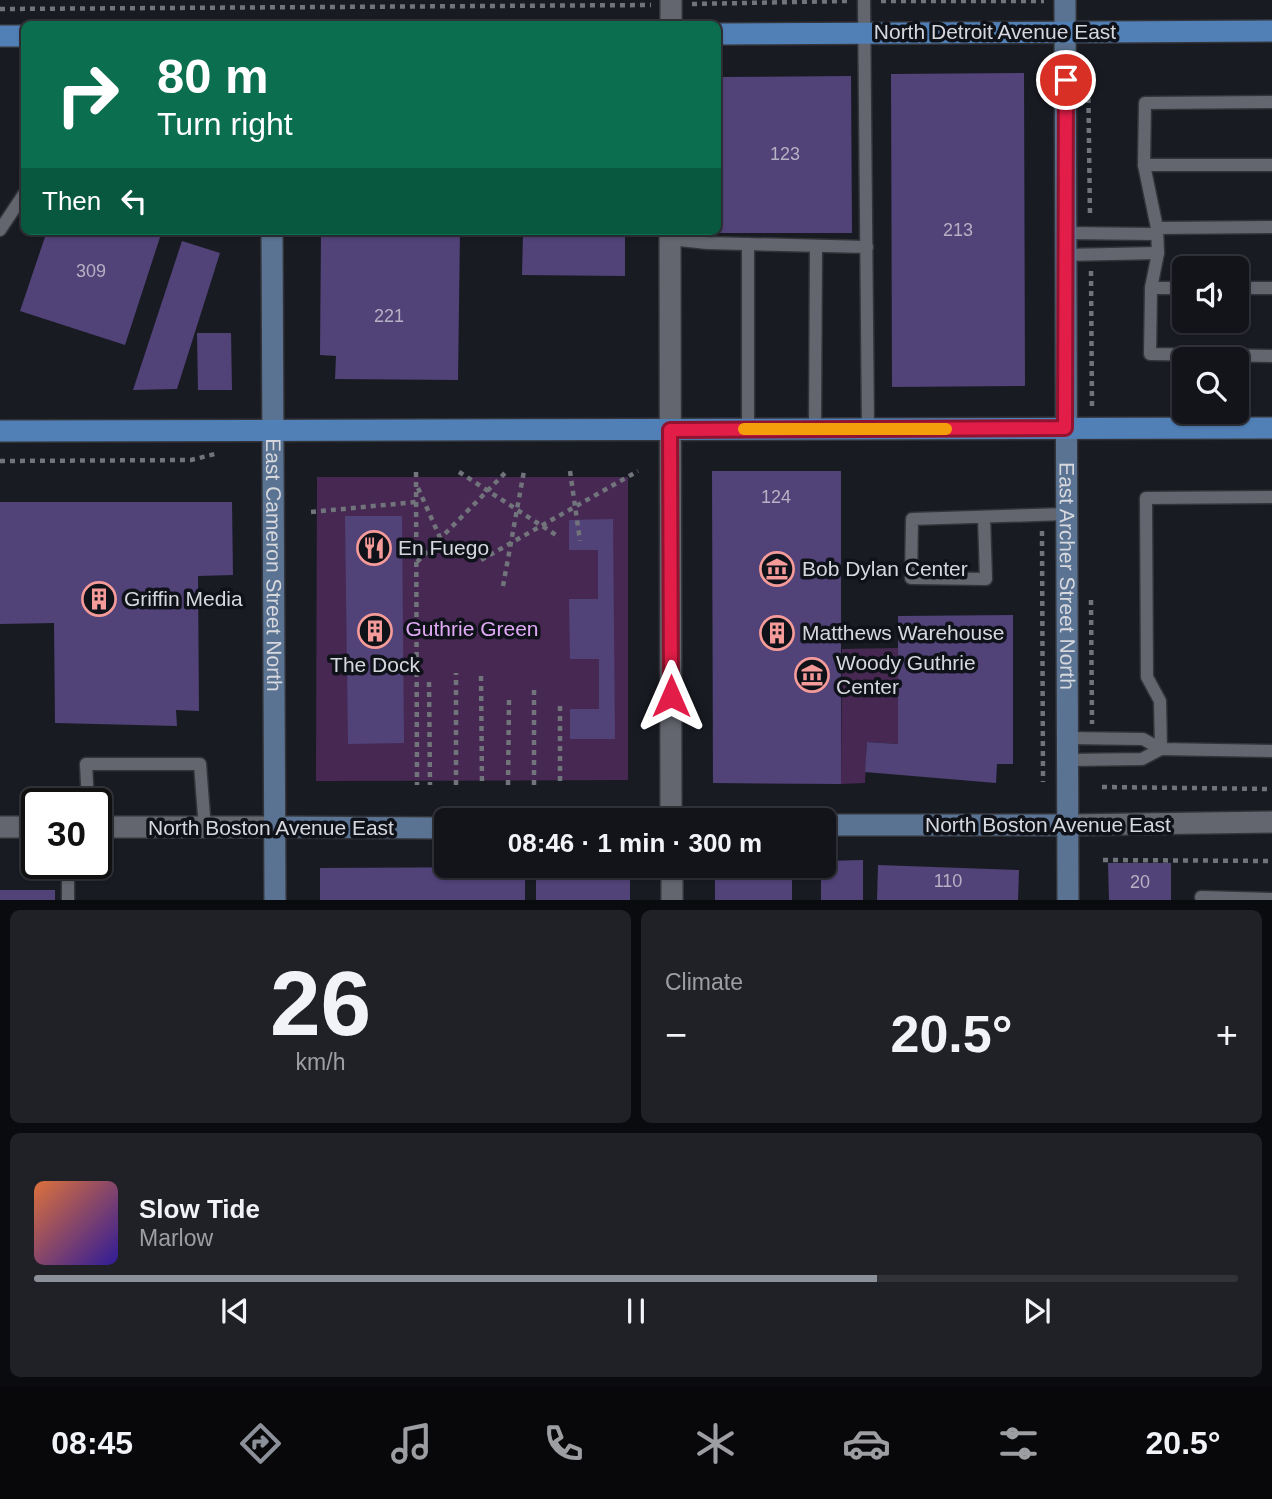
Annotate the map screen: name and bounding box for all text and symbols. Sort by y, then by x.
street label: North Detroit Avenue East [874,20,1116,43]
icon: right [42,49,133,140]
text: 80 m [157,49,269,103]
pin [1036,50,1096,110]
icon: arrive [1047,61,1085,99]
text: Turn right [157,106,293,142]
house number: 123 [770,144,800,164]
icon: left [115,182,153,220]
text: Then [42,186,101,216]
house number: 213 [943,220,973,240]
map controls [1172,256,1249,424]
button: sound [1172,256,1249,333]
house number: 309 [76,261,106,281]
house number: 221 [374,306,404,326]
button: search [1172,347,1249,424]
street label: East Cameron Street North [262,438,286,692]
street label: East Archer Street North [1056,462,1079,690]
house number: 124 [761,487,791,507]
restaurant icon: En Fuego [355,529,393,567]
place label: En Fuego [398,536,489,559]
museum icon: Bob Dylan Center [758,550,796,588]
place label: Bob Dylan Center [802,557,968,580]
building icon: Griffin Media [80,580,118,618]
place label: Griffin Media [124,587,243,610]
building icon: The Dock [356,612,394,650]
building icon: Matthews Warehouse [758,614,796,652]
park label: Guthrie Green [405,617,539,640]
place label: Matthews Warehouse [802,621,1004,644]
place label: Woody Guthrie Center [836,651,976,698]
place label: The Dock [330,653,420,676]
museum icon: Woody Guthrie Center [793,656,831,694]
position arrow [634,659,708,733]
speed limit sign: 30 [21,788,112,879]
street label: North Boston Avenue East [925,813,1171,836]
street label: North Boston Avenue East [148,816,394,839]
text: 08:46 · 1 min · 300 m [508,828,762,858]
house number: 110 [934,871,962,891]
house number: 20 [1130,872,1150,892]
text: 26 [270,953,371,1054]
text: Climate [665,969,743,995]
text: 20.5° [890,1005,1013,1063]
text: − [665,1014,687,1056]
text: + [1216,1014,1238,1056]
text: km/h [296,1049,345,1075]
text: Slow Tide [139,1194,260,1224]
text: Marlow [139,1225,213,1251]
icon: previous [216,1292,254,1330]
icon: pause [617,1292,655,1330]
icon: next [1018,1292,1056,1330]
icon: directions [236,1419,285,1468]
icon: music [387,1419,436,1468]
icon: phone [539,1419,588,1468]
icon: climate [691,1419,740,1468]
icon: car [842,1419,891,1468]
icon: filters [994,1419,1043,1468]
text: 08:45 [51,1425,133,1461]
text: 20.5° [1146,1425,1221,1461]

